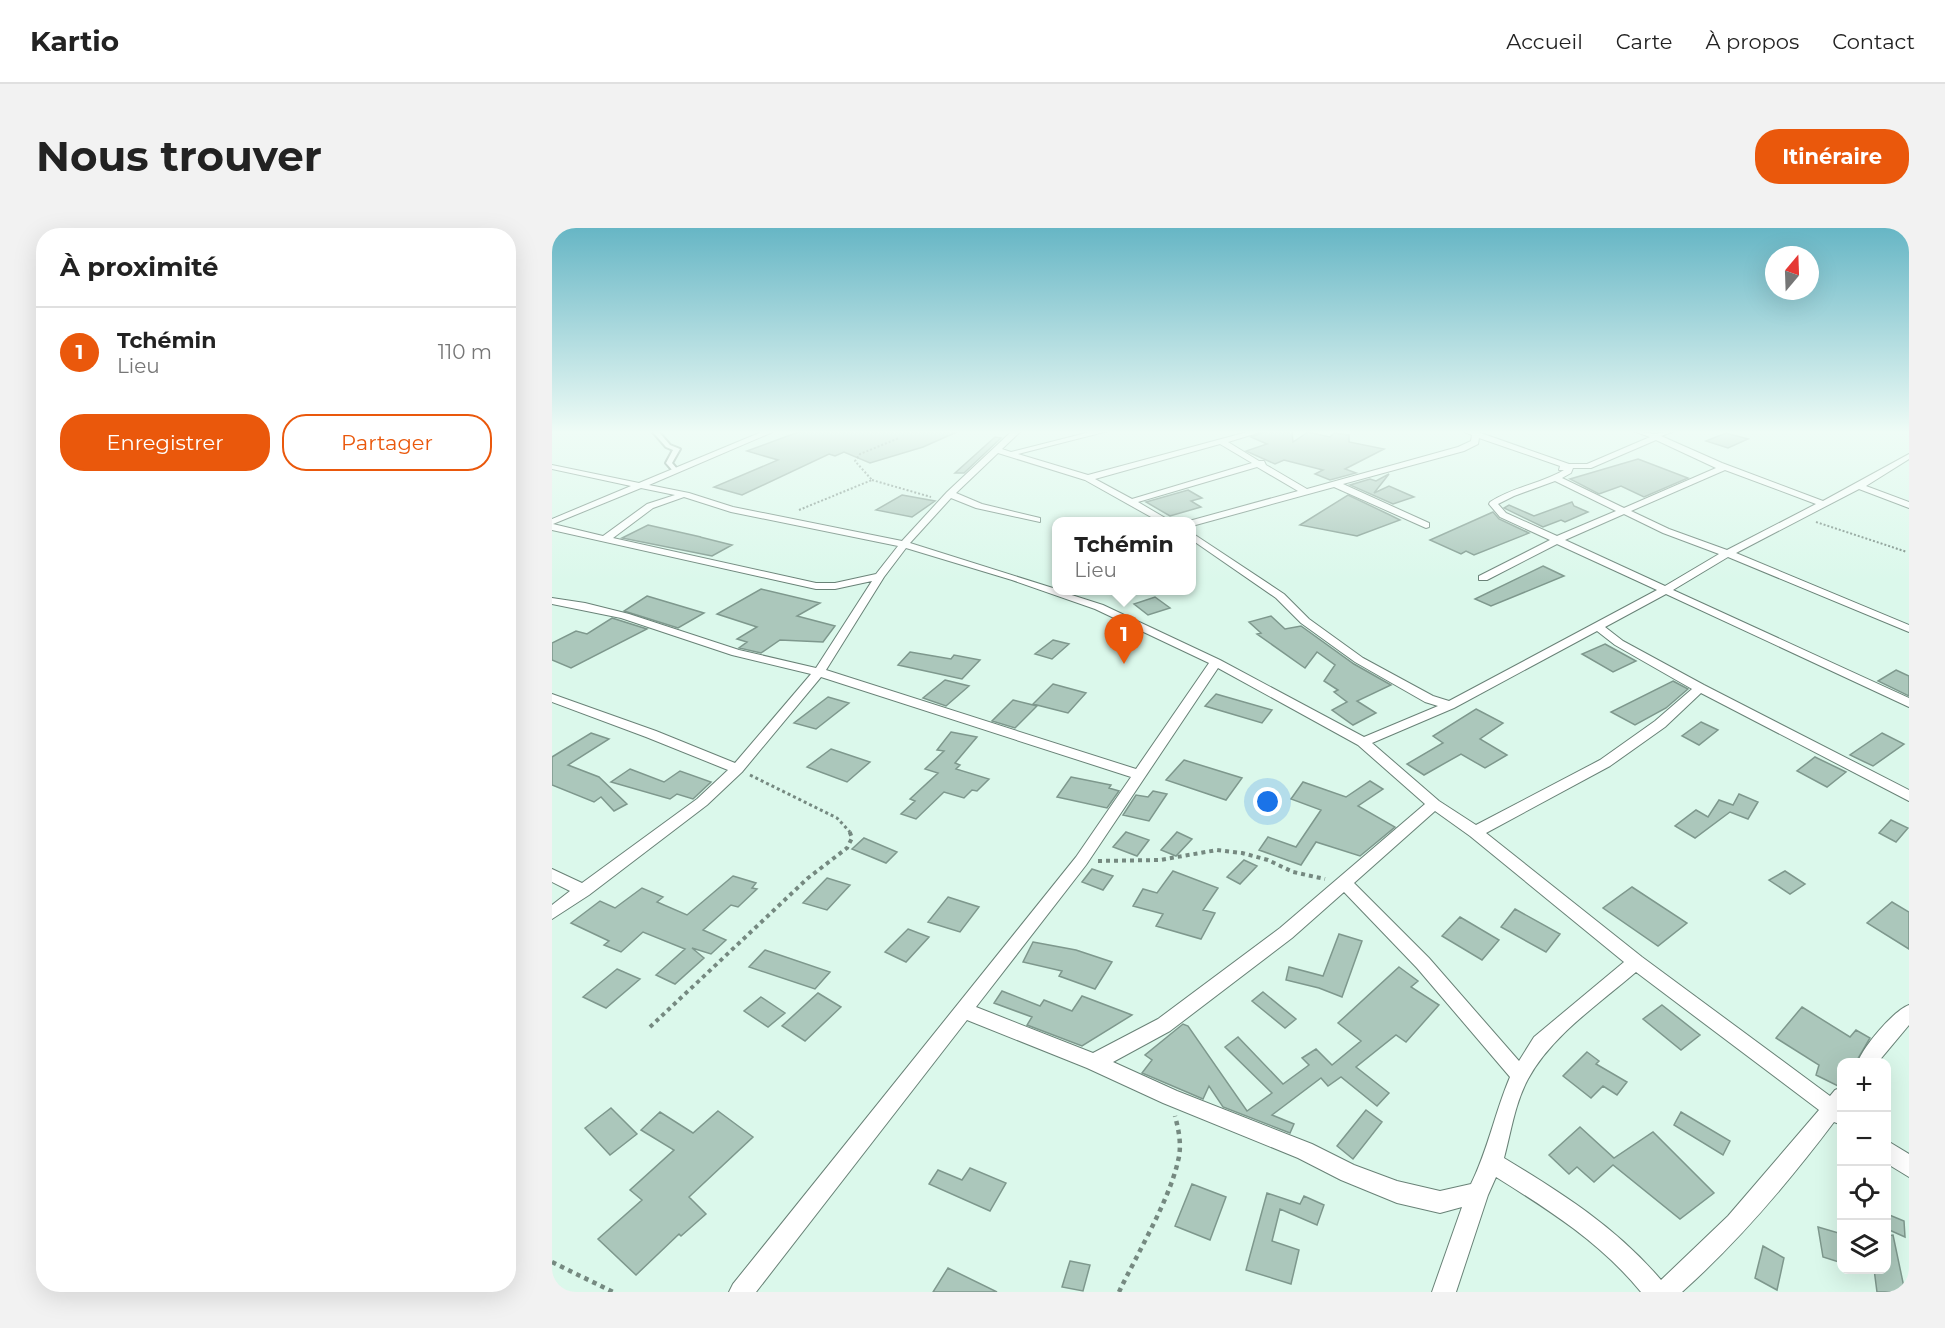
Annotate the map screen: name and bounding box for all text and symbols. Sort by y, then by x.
text: Kartio [30,24,119,58]
text: Accueil [1506,29,1583,54]
text: Carte [1616,29,1672,54]
text: À propos [1705,29,1799,54]
text: Contact [1832,29,1915,54]
button: Itinéraire [1755,129,1909,184]
text: Nous trouver [36,130,322,182]
north arrow [1765,246,1819,300]
text: À proximité [60,251,219,283]
text: Tchémin [117,327,216,354]
text: 1 [76,340,83,364]
text: 110 m [438,340,492,364]
text: Lieu [117,354,160,378]
button: Enregistrer [60,414,270,471]
button: Partager [282,414,492,471]
popup [1052,517,1196,595]
text: Tchémin [1074,531,1174,558]
text: Lieu [1074,558,1117,582]
pin: 1 [1104,614,1144,664]
your location [1253,787,1282,816]
map controls [1837,1058,1891,1274]
button: + [1837,1058,1891,1112]
button: − [1837,1112,1891,1166]
button: locate [1837,1166,1891,1220]
button: layers [1837,1220,1891,1274]

